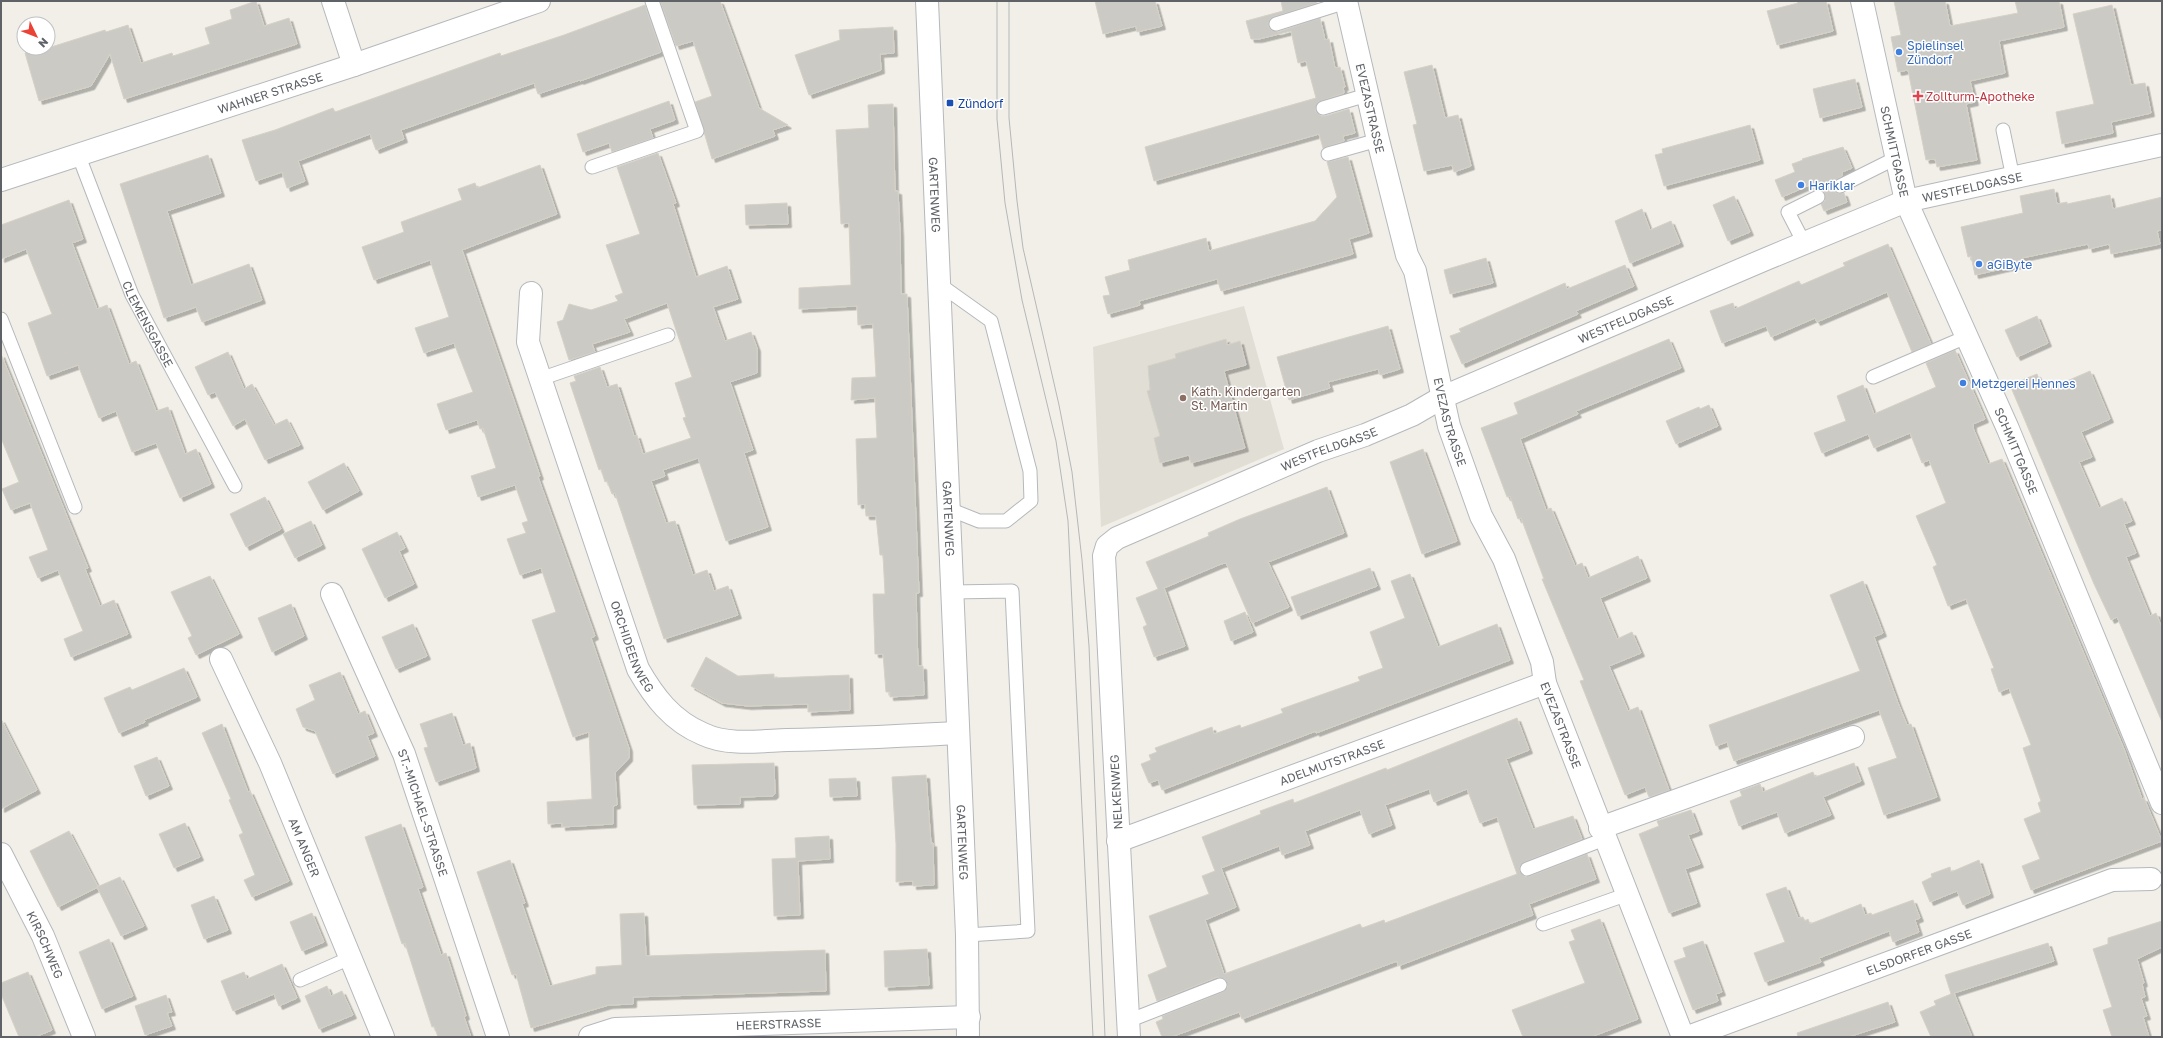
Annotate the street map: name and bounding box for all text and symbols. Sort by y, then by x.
north arrow [16,16,56,56]
text: N [36,36,51,51]
place label: Spielinsel Zündorf [1907,38,1964,67]
marker: Spielinsel Zündorf [1894,47,1904,57]
street label: EVEZASTRASSE [1353,62,1389,155]
street label: WAHNER STRASSE [216,68,324,116]
place label: Zollturm-Apotheke [1926,89,2035,104]
marker: Zollturm-Apotheke [1913,91,1923,101]
place label: Zündorf [958,96,1004,111]
marker: Zündorf [945,98,955,108]
street label: SCHMITTGASSE [1878,104,1912,198]
street label: GARTENWEG [926,157,944,233]
street label: WESTFELDGASSE [1921,168,2024,205]
place label: Hariklar [1809,178,1855,193]
marker: Hariklar [1796,180,1806,190]
place label: aGiByte [1987,257,2032,272]
marker: aGiByte [1974,259,1984,269]
street label: CLEMENSGASSE [120,278,177,370]
street label: WESTFELDGASSE [1575,292,1676,346]
street label: EVEZASTRASSE [1431,376,1470,468]
place label: Metzgerei Hennes [1971,376,2076,391]
marker: Metzgerei Hennes [1958,378,1968,388]
place label: Kath. Kindergarten St. Martin [1191,384,1301,413]
marker: Kath. Kindergarten St. Martin [1178,393,1188,403]
street label: SCHMITTGASSE [1992,405,2042,497]
street label: WESTFELDGASSE [1278,423,1380,474]
street label: GARTENWEG [940,480,958,557]
street label: ORCHIDEENWEG [608,598,658,695]
street label: EVEZASTRASSE [1538,679,1585,770]
street label: ADELMUTSTRASSE [1277,736,1386,788]
street label: ST.-MICHAEL-STRASSE [395,746,452,878]
street label: NELKENWEG [1107,754,1125,830]
street label: GARTENWEG [954,804,972,880]
street label: AM ANGER [286,815,324,879]
street label: KIRSCHWEG [24,908,67,981]
street label: ELSDORFER GASSE [1864,925,1974,978]
street label: HEERSTRASSE [736,1015,822,1032]

